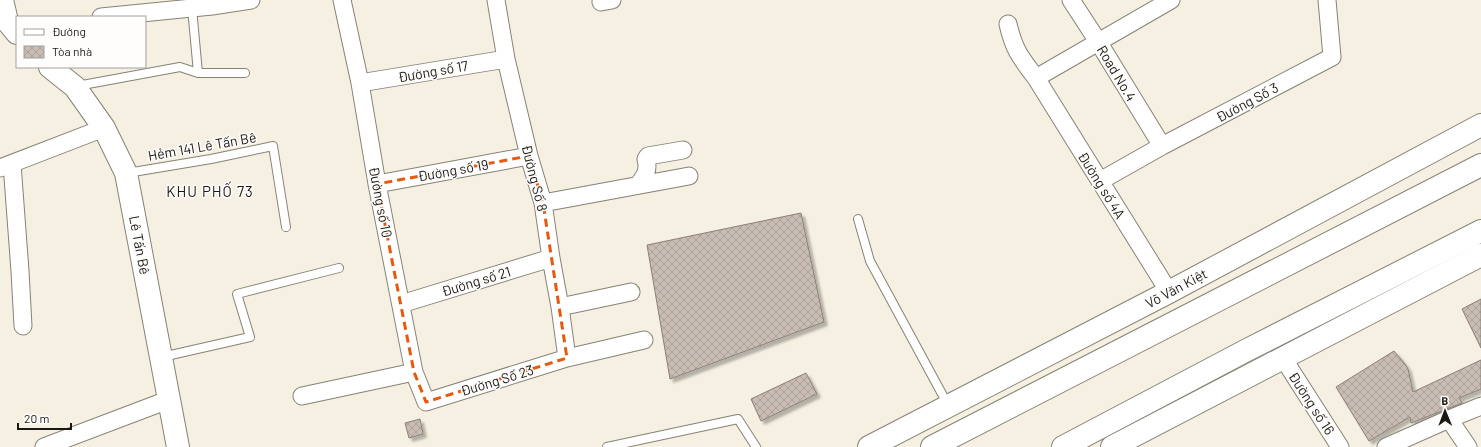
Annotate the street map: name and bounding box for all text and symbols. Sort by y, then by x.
legend [16,16,146,68]
text: Đường [52,24,86,38]
street label: Road No.4 [1094,42,1140,104]
text: Tòa nhà [52,44,92,58]
street label: Đường số 17 [397,56,470,86]
street label: Đường Số 3 [1213,79,1281,125]
street label: Hẻm 141 Lê Tấn Bê [146,128,258,164]
street label: Đường Số 8 [519,143,551,213]
street label: Đường số 4A [1075,148,1129,222]
street label: Đường số 19 [416,155,490,185]
street label: Đường số 10 [366,165,396,239]
district label: KHU PHỐ 73 [166,181,254,200]
street label: Lê Tấn Bê [126,214,154,276]
street label: Đường số 21 [439,262,513,300]
street label: Võ Văn Kiệt [1142,265,1210,311]
street label: Đường Số 23 [458,361,536,399]
street label: Đường số 16 [1285,368,1339,438]
north arrow [1425,391,1465,431]
text: B [1441,394,1449,407]
scale bar [18,405,71,431]
text: 20 m [24,411,50,425]

